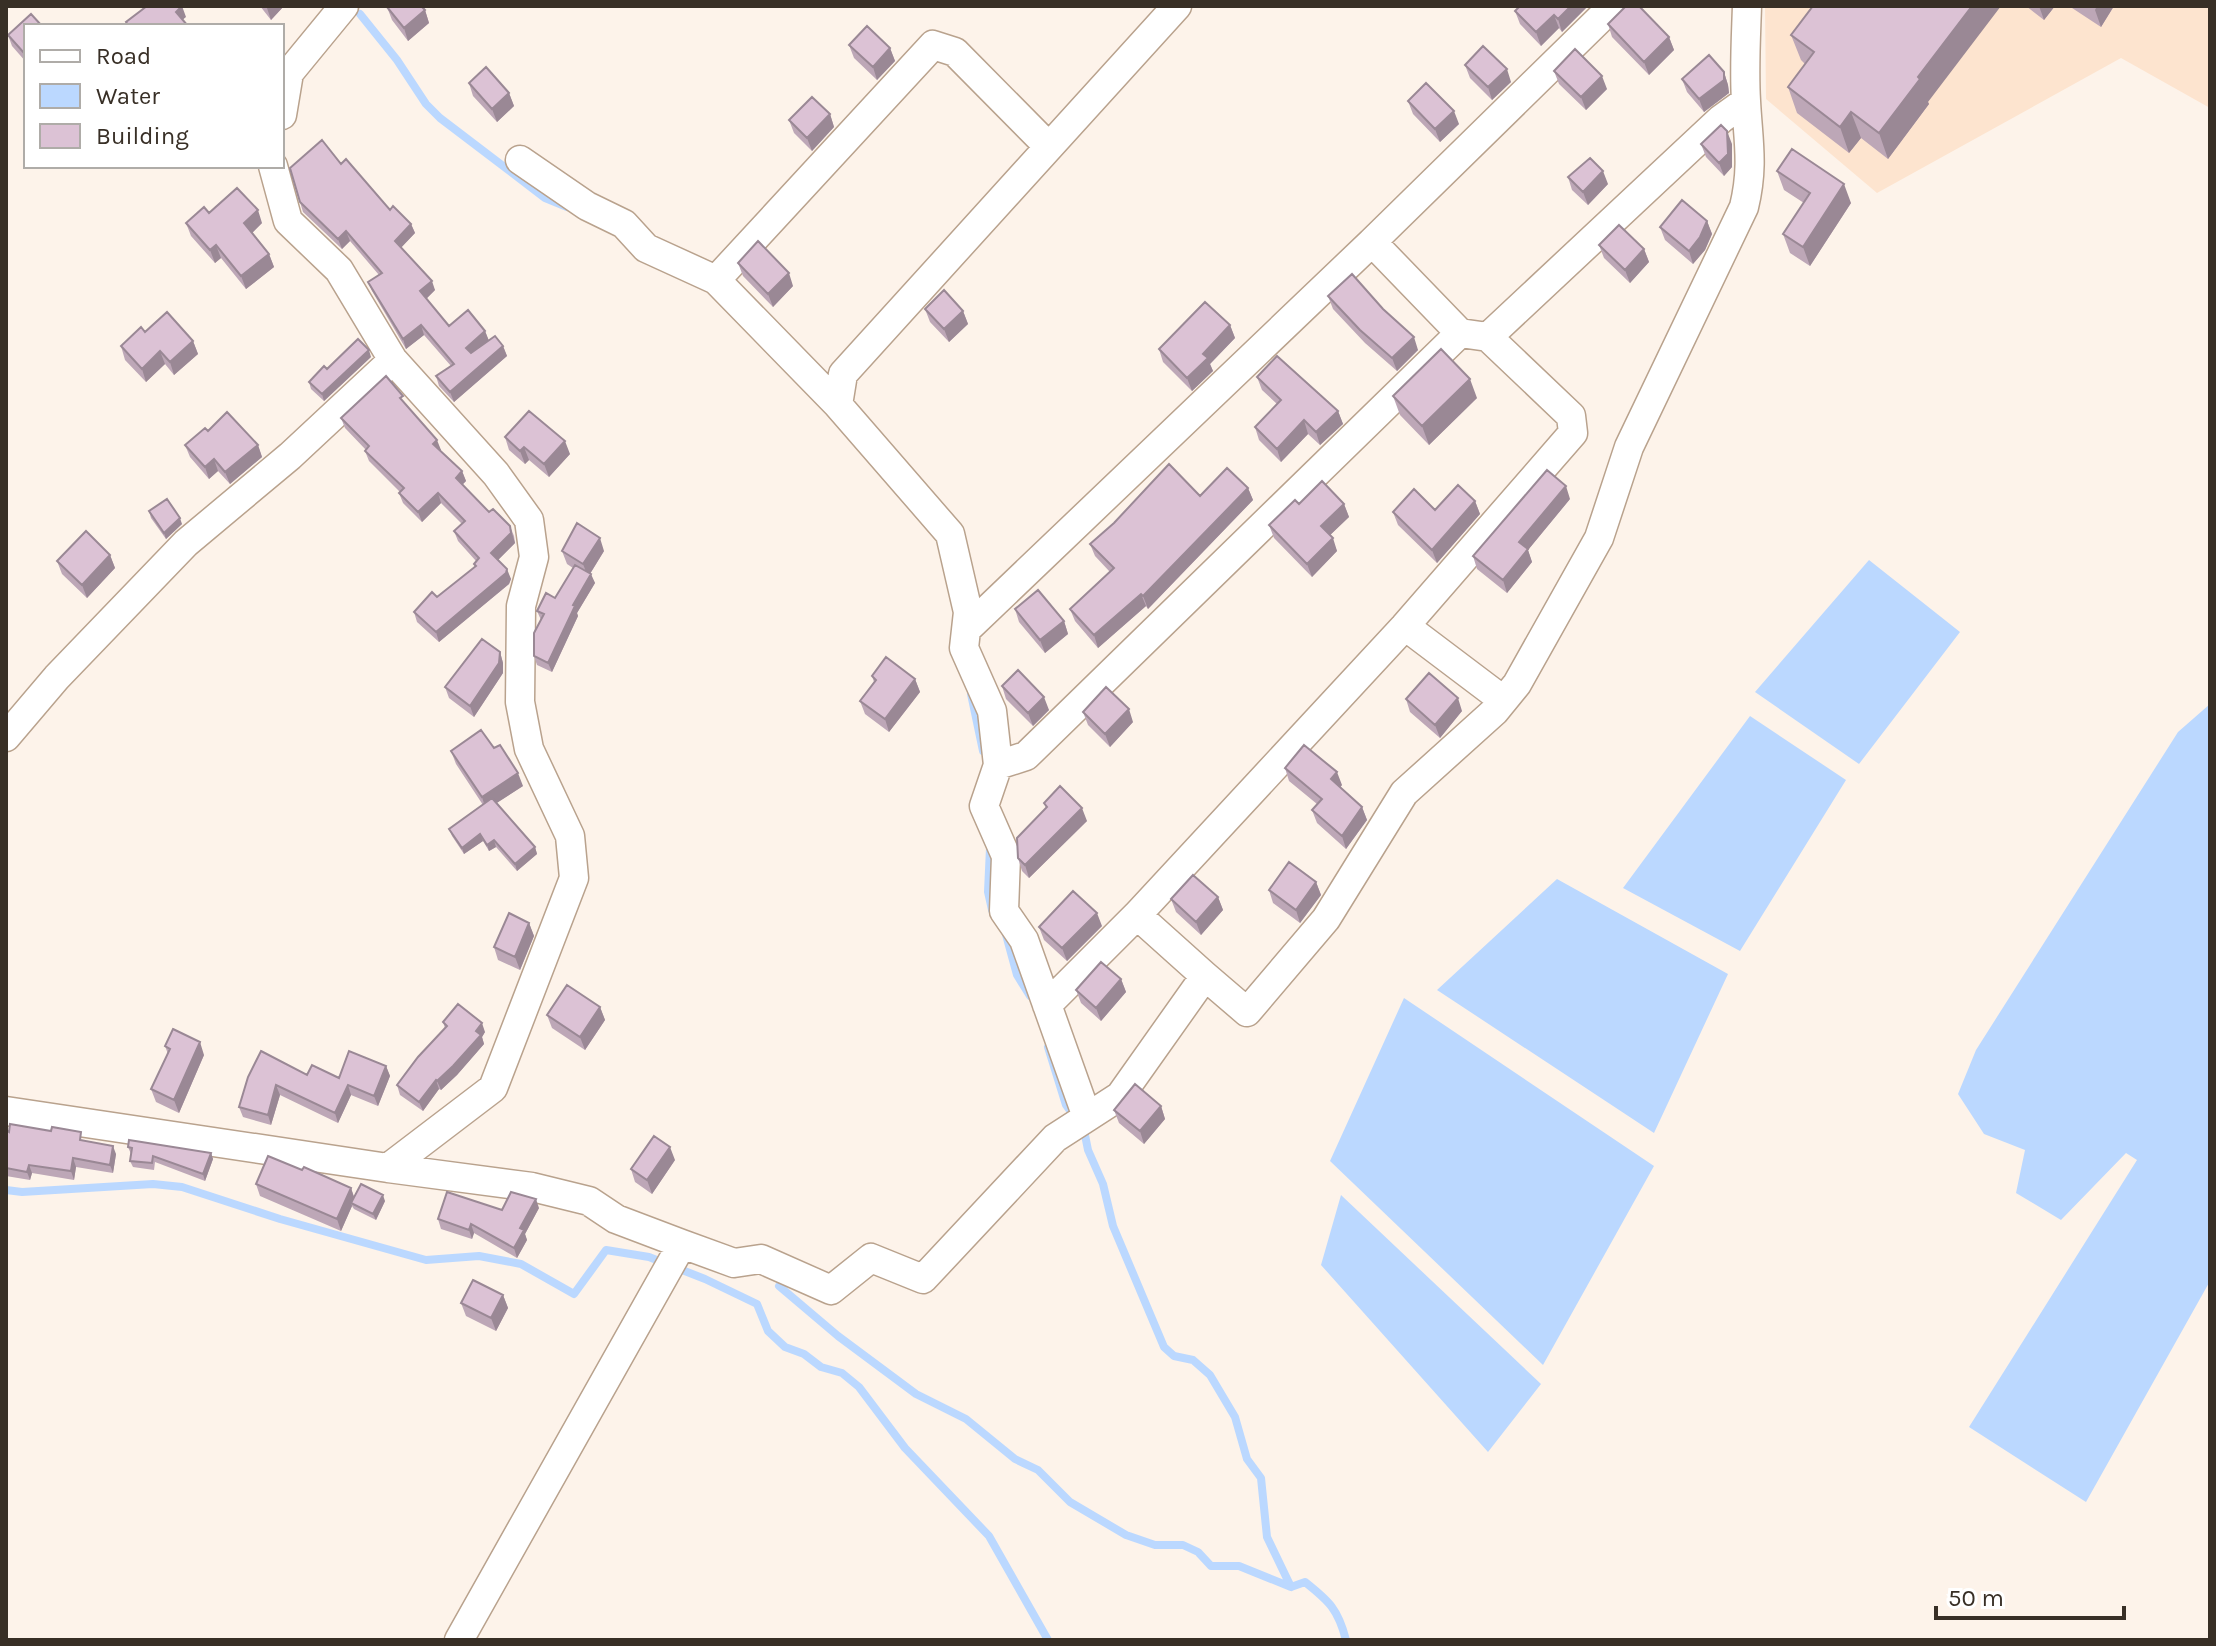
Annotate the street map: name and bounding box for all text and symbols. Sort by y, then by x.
legend [24,24,284,168]
text: Road [96,42,151,70]
text: Water [96,82,160,110]
text: Building [96,122,189,150]
scale bar [1936,1570,2124,1620]
text: 50 m [1948,1584,2004,1612]

